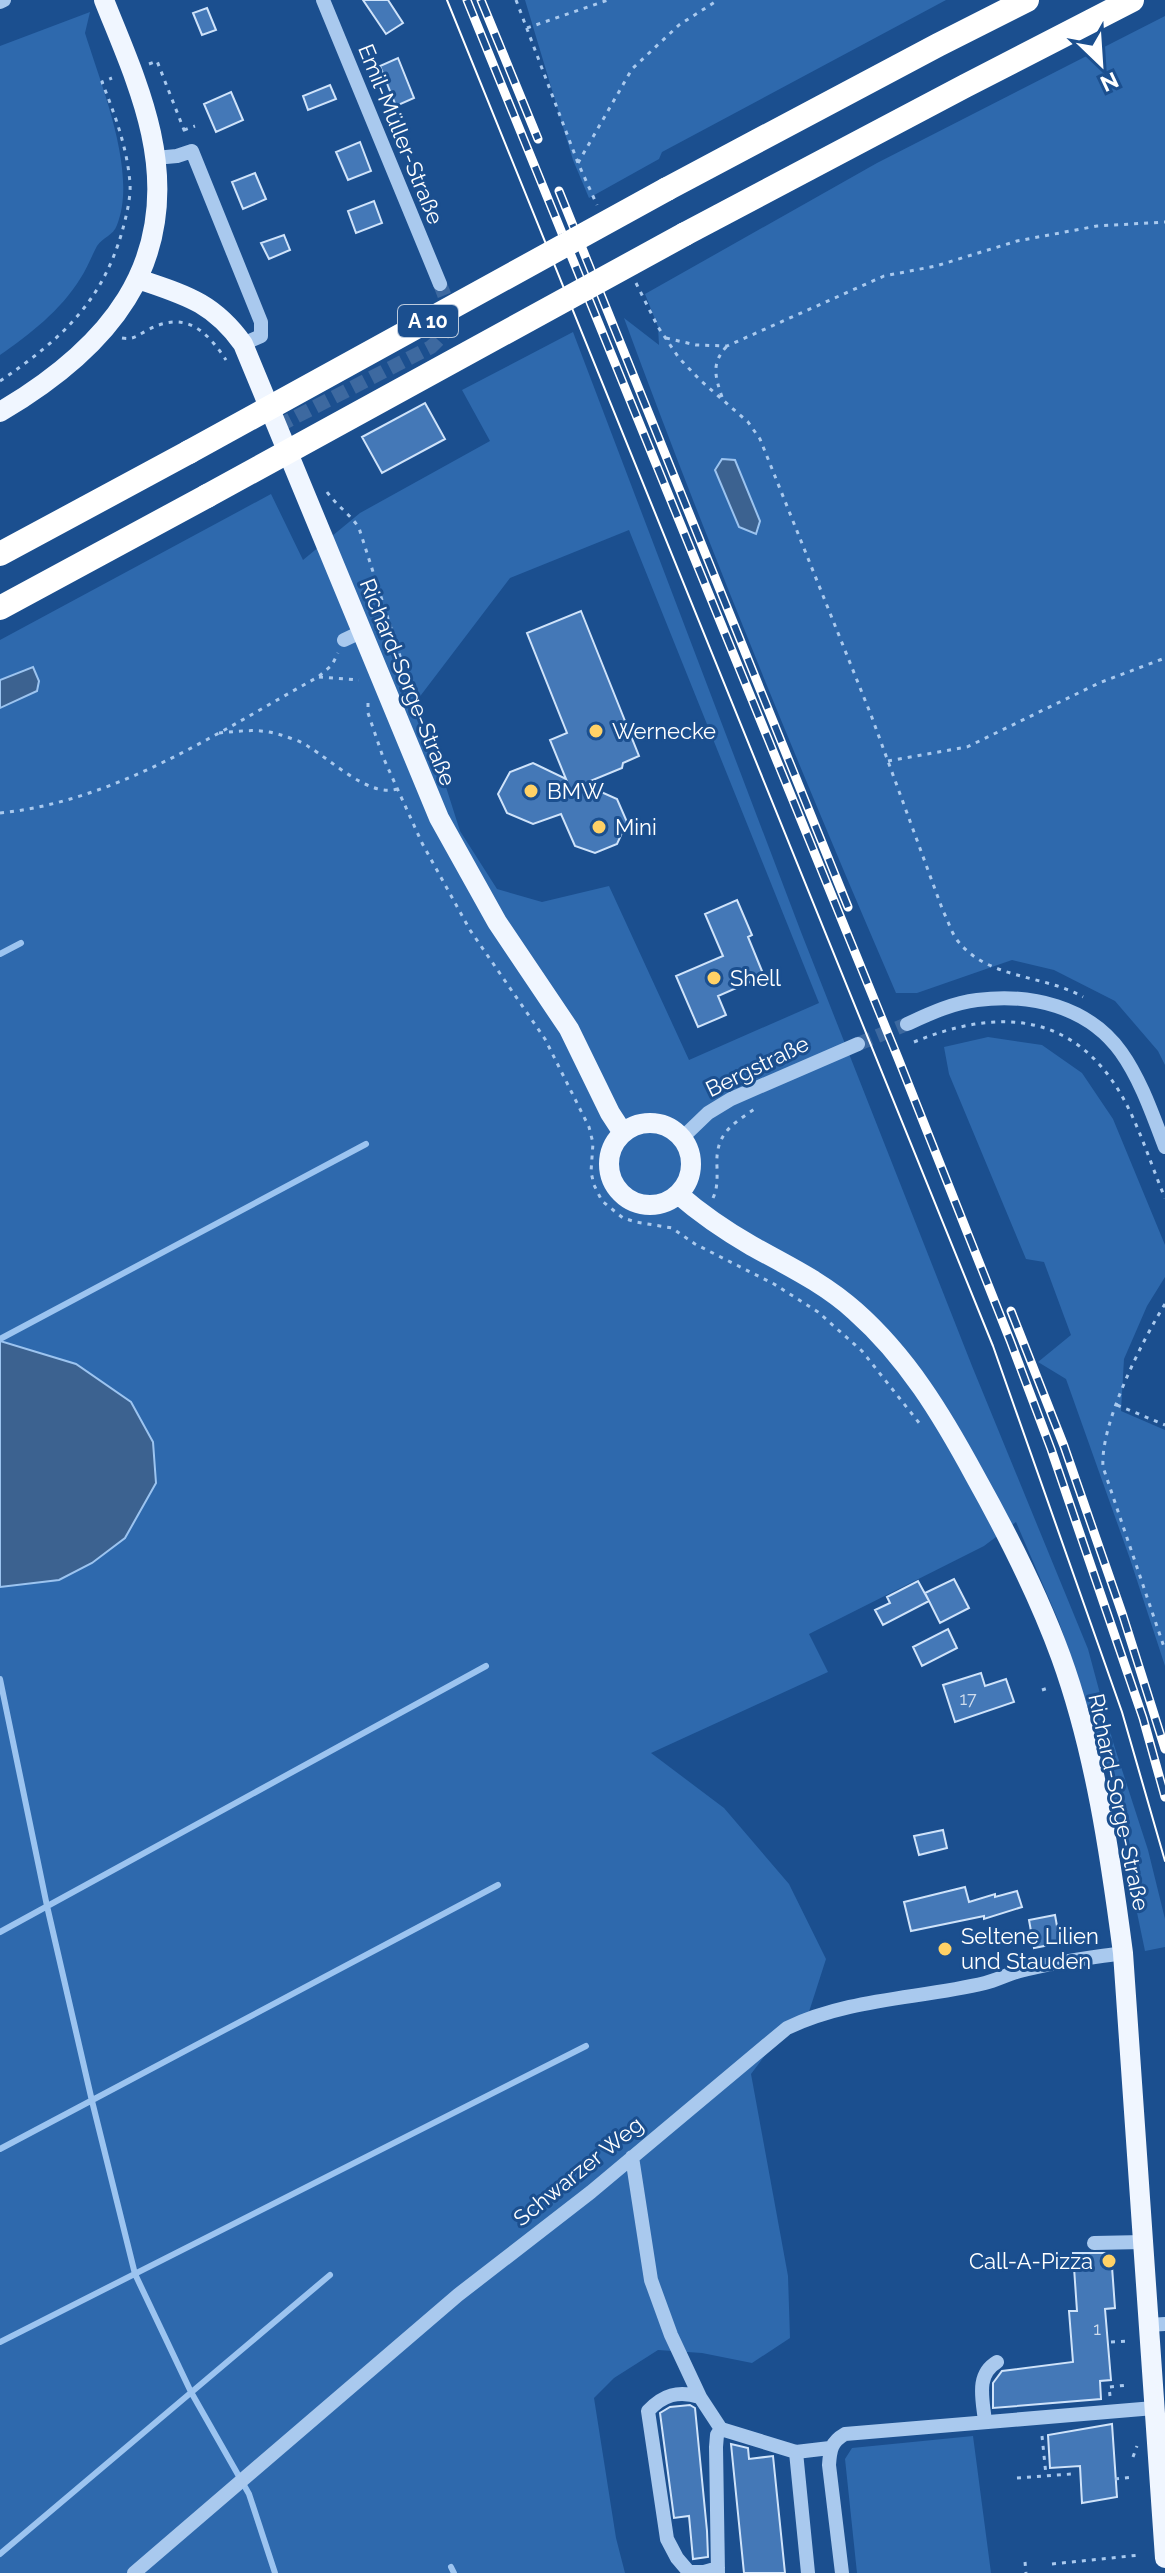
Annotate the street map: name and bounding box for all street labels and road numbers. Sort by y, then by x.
street label: Emil-Müller-Straße [353,40,449,228]
road number: A 10 [398,305,458,337]
street label: Richard-Sorge-Straße [355,575,462,789]
street label: Bergstraße [701,1030,813,1102]
street label: Richard-Sorge-Straße [1083,1691,1155,1913]
street label: Schwarzer Weg [508,2111,648,2231]

